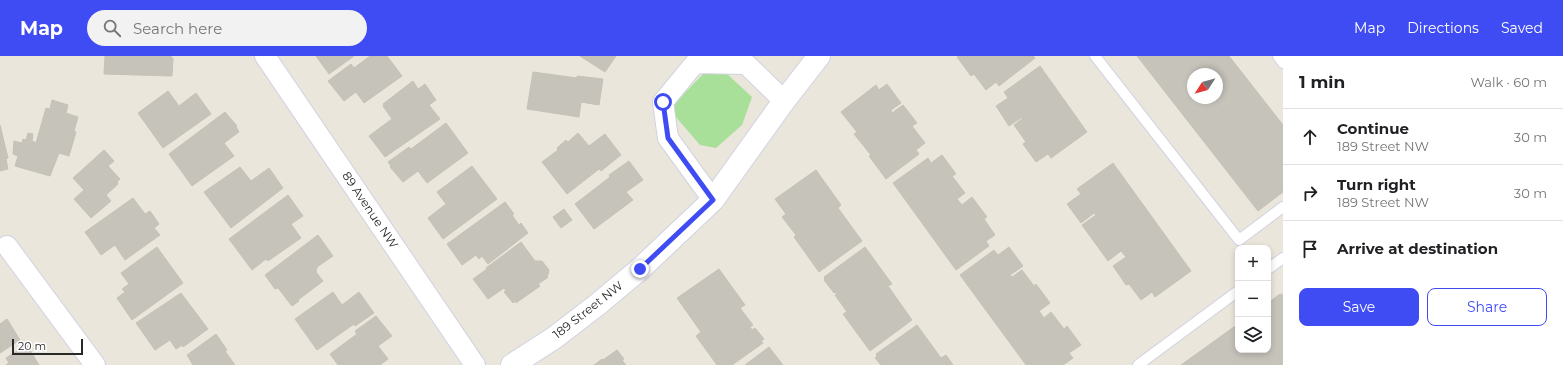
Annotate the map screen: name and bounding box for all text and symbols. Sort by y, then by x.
search box [87,10,367,46]
text: Map [20,17,63,40]
icon: search [101,17,123,39]
text: Search here [133,19,222,38]
text: Map [1354,19,1385,37]
text: Directions [1407,19,1479,37]
text: Saved [1501,19,1543,37]
north arrow [1187,68,1223,104]
text: 1 min [1299,72,1345,92]
text: Walk · 60 m [1471,74,1547,90]
route start [654,93,672,111]
text: Continue [1337,119,1409,138]
icon: ahead [1299,126,1321,148]
text: 30 m [1514,129,1547,145]
text: 189 Street NW [1337,138,1429,154]
street label: 89 Avenue NW [339,168,402,251]
text: Turn right [1337,175,1416,194]
icon: right [1299,182,1321,204]
text: 30 m [1514,185,1547,201]
text: 189 Street NW [1337,194,1429,210]
icon: arrive [1299,238,1321,260]
text: Arrive at destination [1337,239,1498,258]
map controls [1235,245,1271,353]
button: + [1235,245,1271,281]
route end [631,260,649,278]
street label: 189 Street NW [550,278,626,342]
button: − [1235,281,1271,317]
button: Save [1299,288,1419,326]
button: Share [1427,288,1547,326]
button: layers [1235,317,1271,353]
scale bar [12,337,83,356]
text: 20 m [18,339,46,353]

